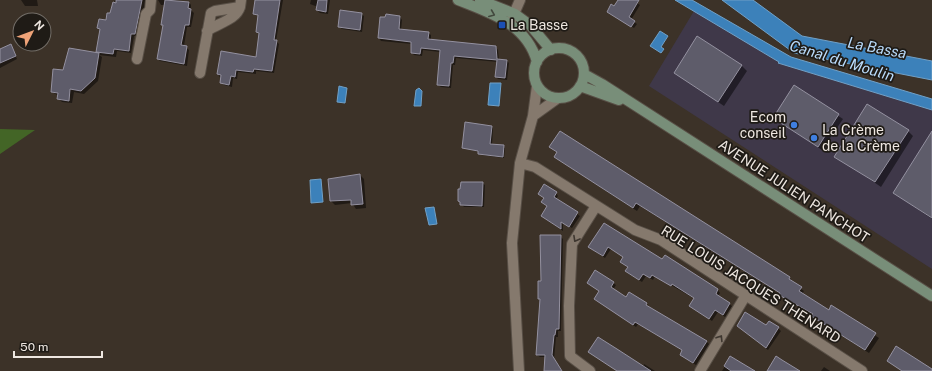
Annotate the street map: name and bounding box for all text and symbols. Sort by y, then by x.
one-way arrow [488,9,495,17]
north arrow [12,12,52,52]
place label: La Basse [510,17,568,33]
text: N [32,18,47,33]
marker: La Basse [497,20,507,30]
water label: La Bassa [846,33,908,62]
water label: Canal du Moulin [788,37,897,85]
place label: Ecom conseil [740,109,786,141]
marker: Ecom conseil [789,120,799,130]
place label: La Crème de la Crème [822,122,900,154]
marker: La Crème de la Crème [809,133,819,143]
street label: AVENUE JULIEN PANCHOT [716,136,872,246]
street label: RUE LOUIS JACQUES THENARD [658,222,844,346]
one-way arrow [573,235,580,242]
scale bar [14,333,102,359]
one-way arrow [715,335,723,342]
text: 50 m [20,340,48,354]

